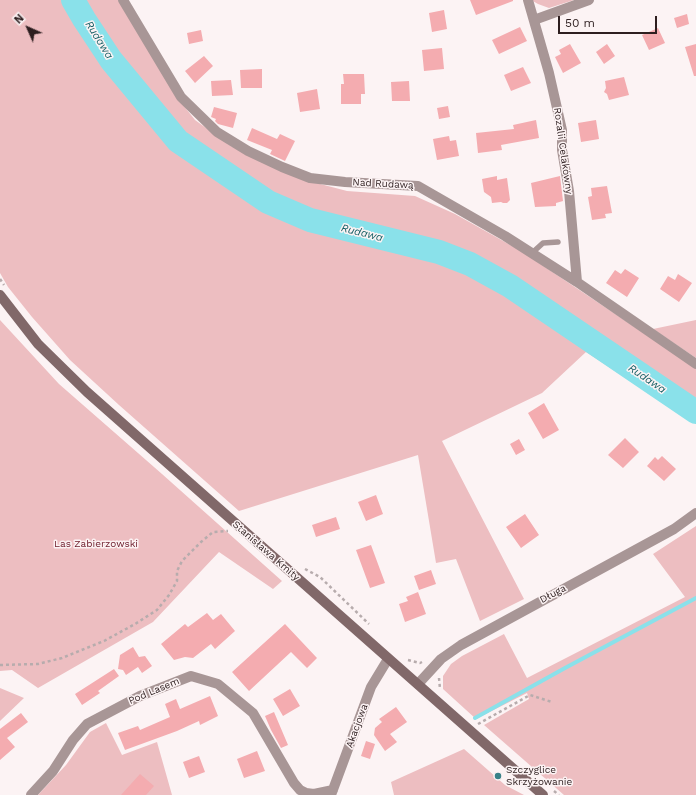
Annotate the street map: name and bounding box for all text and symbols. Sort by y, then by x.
north arrow [8,8,48,48]
scale bar [560,8,659,34]
text: N [12,12,27,27]
text: 50 m [565,16,595,30]
water label: Rudawa [82,18,116,62]
street label: Rozalii Celakówny [551,107,575,195]
street label: Nad Rudawą [352,176,414,192]
water label: Rudawa [340,221,384,245]
water label: Rudawa [626,362,668,396]
street label: Stanisława Kmity [230,519,302,583]
park label: Las Zabierzowski [54,538,138,550]
street label: Długa [538,582,568,606]
street label: Pod Lasem [127,675,181,707]
street label: Akacjowa [344,702,370,750]
place label: Szczyglice Skrzyżowanie [506,764,572,788]
marker: Szczyglice Skrzyżowanie [493,771,503,781]

